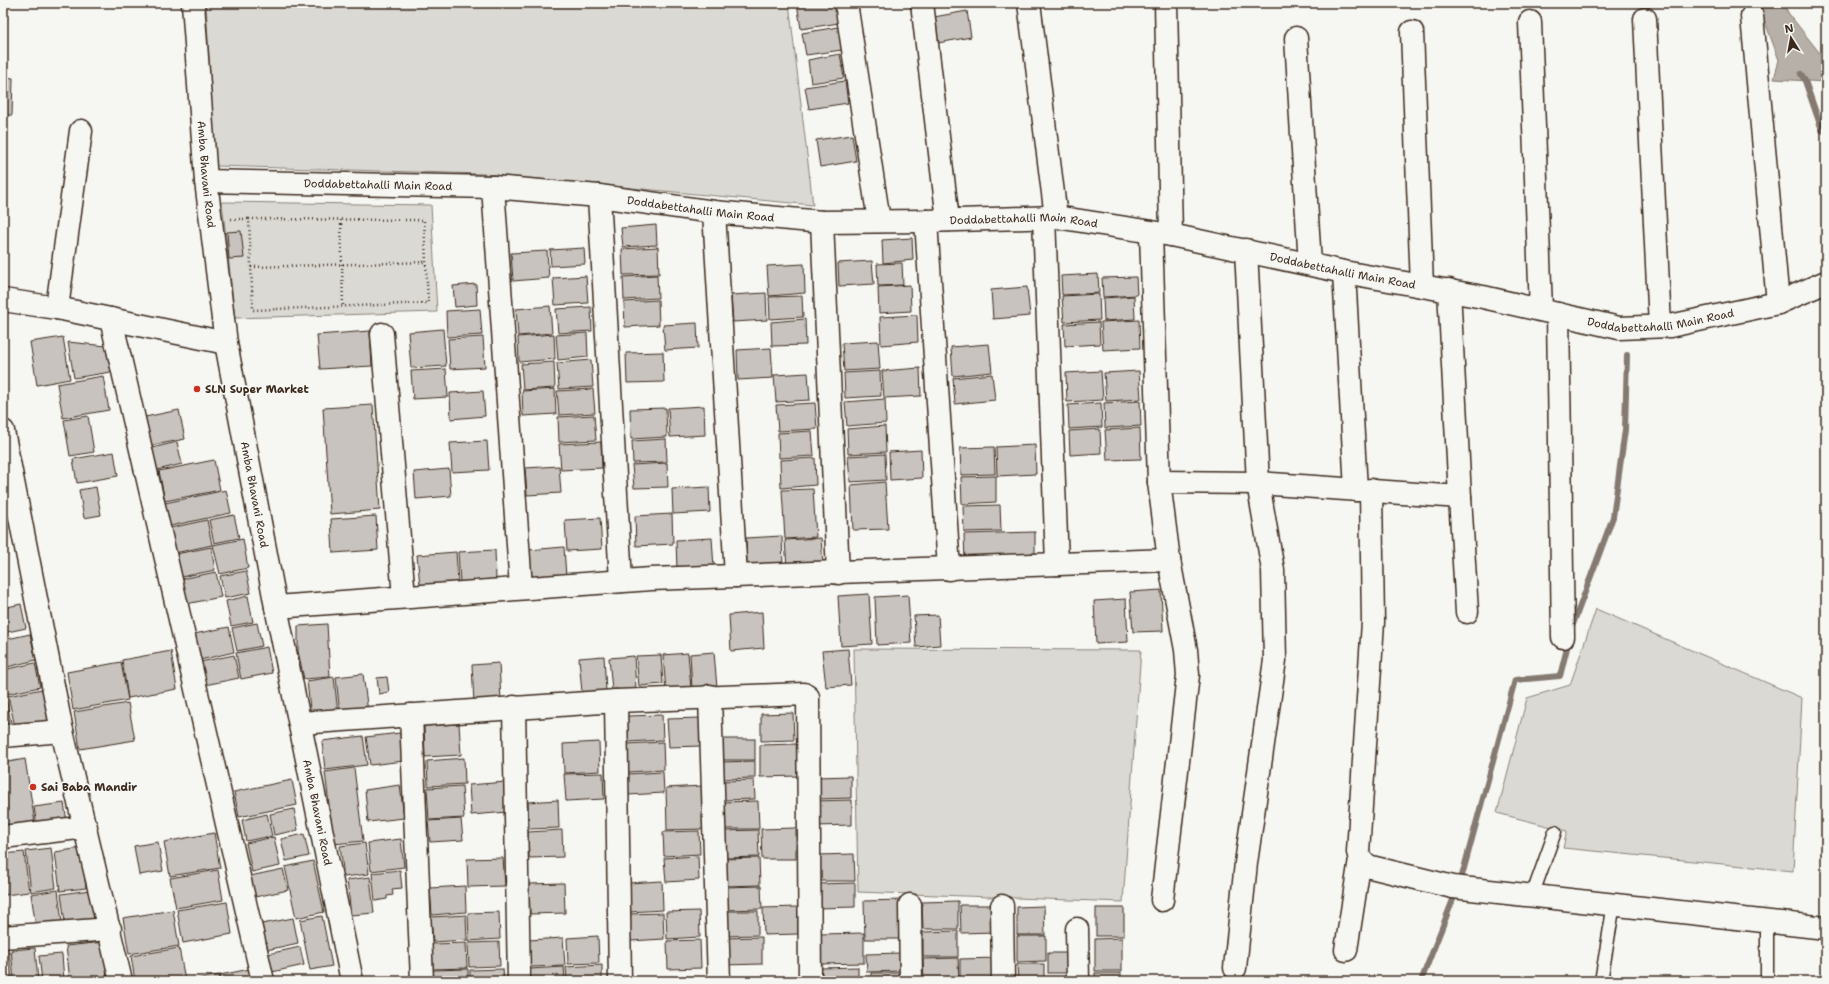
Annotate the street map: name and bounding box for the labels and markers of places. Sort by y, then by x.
place label: SLN Super Market [205,382,309,397]
marker: SLN Super Market [192,384,202,394]
place label: Sai Baba Mandir [41,780,137,795]
marker: Sai Baba Mandir [28,782,38,792]

